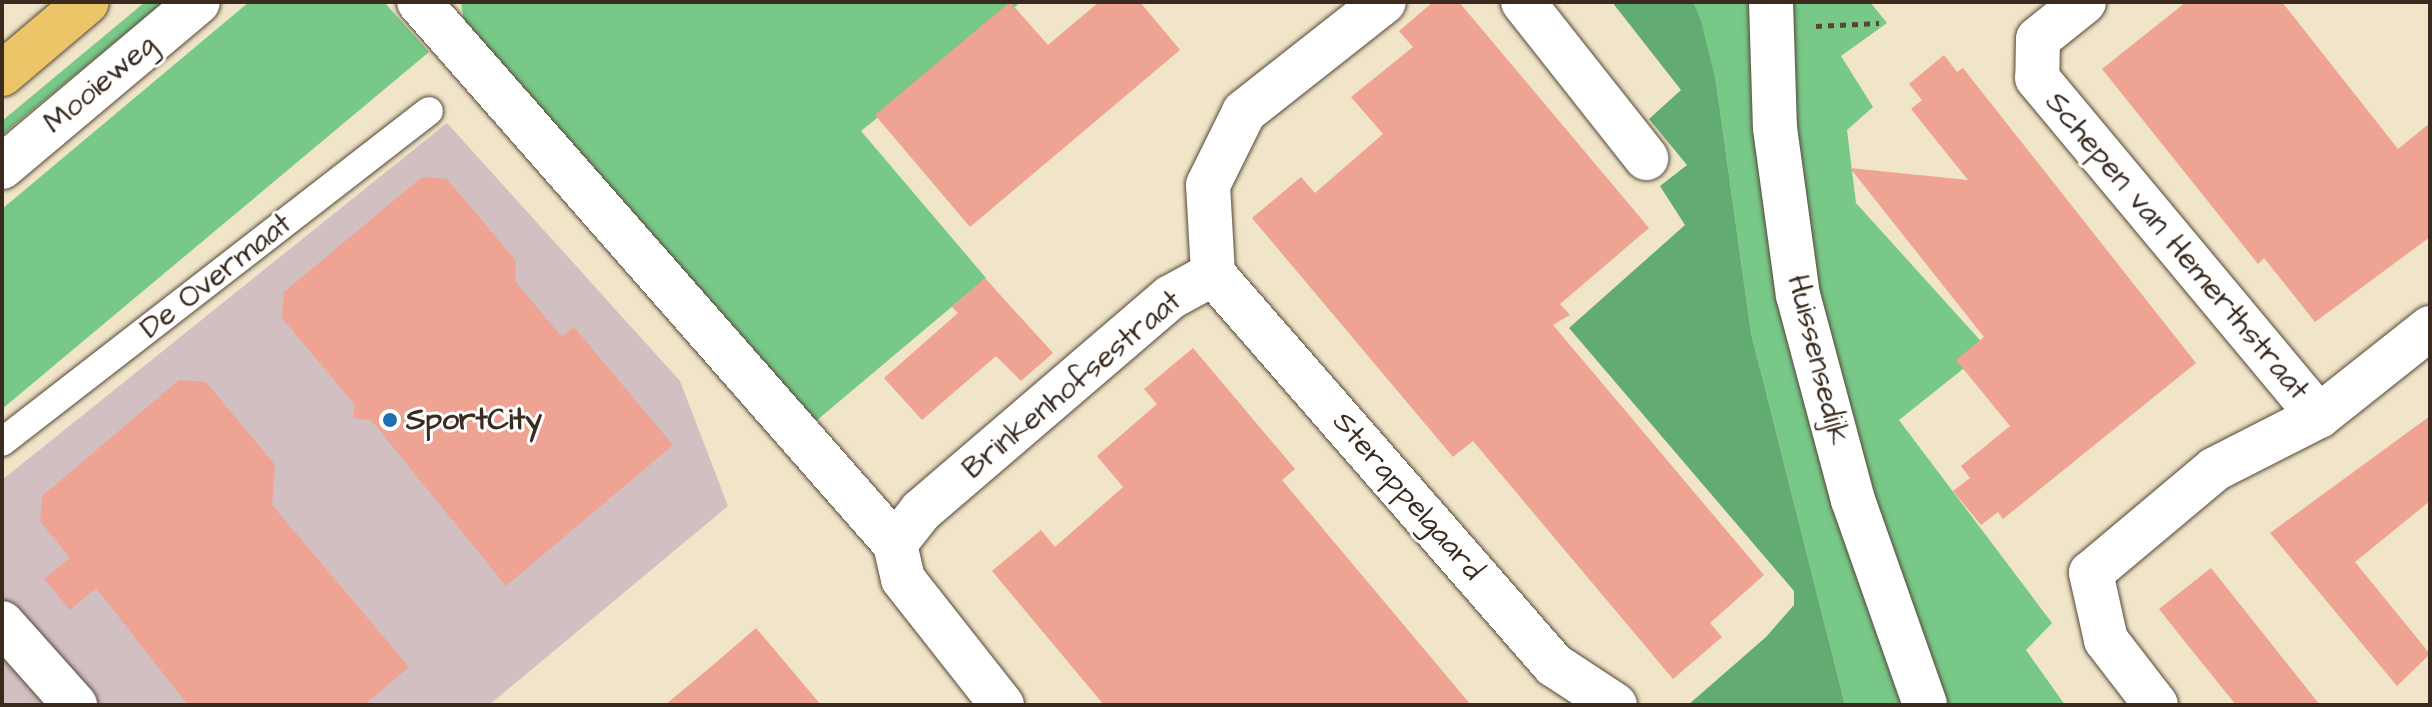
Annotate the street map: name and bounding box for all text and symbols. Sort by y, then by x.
street label: Mooieweg [37,27,163,141]
street label: Schepen van Hemerthstraat [2038,85,2316,407]
street label: De Overmaat [133,206,299,346]
street label: Huissensedijk [1779,271,1857,449]
street label: Brinkenhofsestraat [955,283,1189,487]
place label: SportCity [406,402,542,438]
street label: Sterappelgaard [1325,404,1491,588]
marker: SportCity [381,411,399,429]

